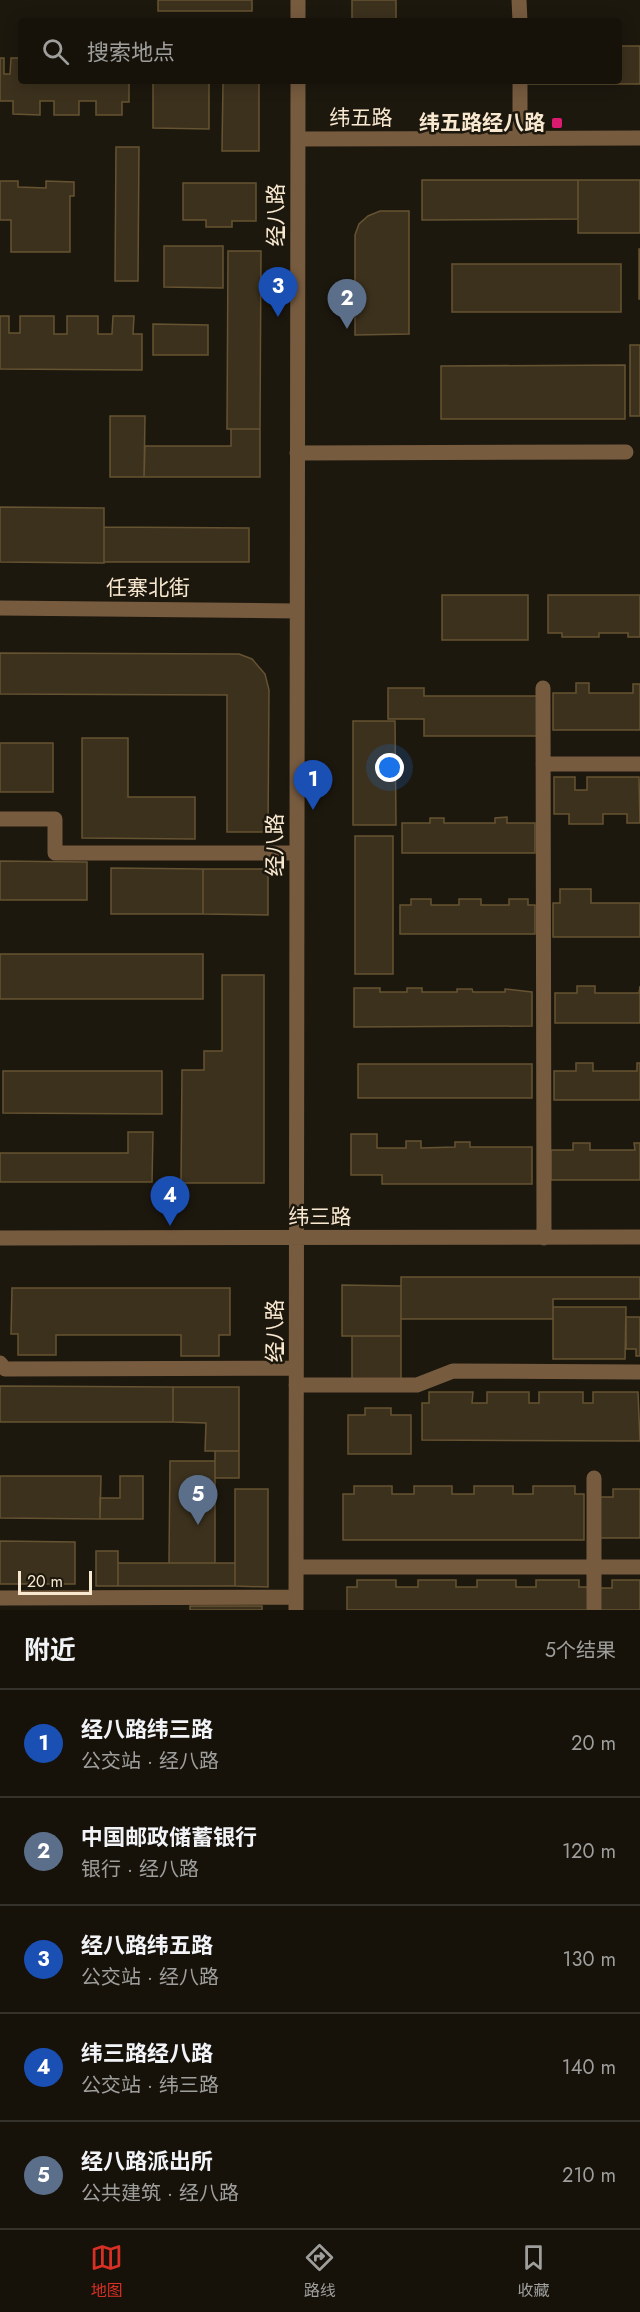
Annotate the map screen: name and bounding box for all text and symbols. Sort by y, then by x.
search box [18,18,622,84]
icon: search [39,35,72,68]
text: 搜索地点 [87,36,175,68]
street label: 纬五路 [330,103,393,133]
place label: 纬五路经八路 [419,108,545,138]
marker: 纬五路经八路 [550,116,564,130]
street label: 经八路 [261,184,291,247]
pin: 3 [258,268,298,317]
pin: 2 [328,280,366,329]
street label: 任寨北街 [106,573,190,603]
your location [375,753,404,782]
pin: 1 [294,760,332,810]
street label: 经八路 [260,814,290,877]
pin: 4 [150,1176,190,1226]
street label: 纬三路 [289,1202,352,1232]
street label: 经八路 [260,1300,290,1363]
pin: 5 [178,1476,218,1525]
scale bar [18,1568,92,1596]
text: 20 m [27,1570,63,1593]
text: 附近 [24,1631,76,1669]
text: 5个结果 [545,1636,616,1665]
text: 经八路纬三路 [81,1713,213,1745]
text: 1 [38,1729,49,1758]
text: 20 m [571,1729,616,1758]
text: 公交站 · 经八路 [81,1747,219,1776]
text: 中国邮政储蓄银行 [81,1821,257,1853]
text: 2 [37,1837,50,1866]
text: 120 m [562,1837,616,1866]
text: 银行 · 经八路 [81,1855,199,1884]
text: 经八路纬五路 [81,1929,213,1961]
text: 3 [37,1945,50,1974]
text: 130 m [562,1945,616,1974]
text: 公交站 · 经八路 [81,1963,219,1992]
text: 纬三路经八路 [81,2037,213,2069]
text: 4 [37,2053,50,2082]
text: 140 m [562,2053,616,2082]
text: 公交站 · 纬三路 [81,2071,219,2100]
text: 经八路派出所 [81,2145,213,2177]
text: 5 [37,2161,50,2190]
text: 210 m [562,2161,616,2190]
text: 公共建筑 · 经八路 [81,2179,239,2208]
tab: 地图 [90,2241,123,2302]
tab: 路线 [303,2241,336,2302]
tab: 收藏 [517,2241,550,2302]

